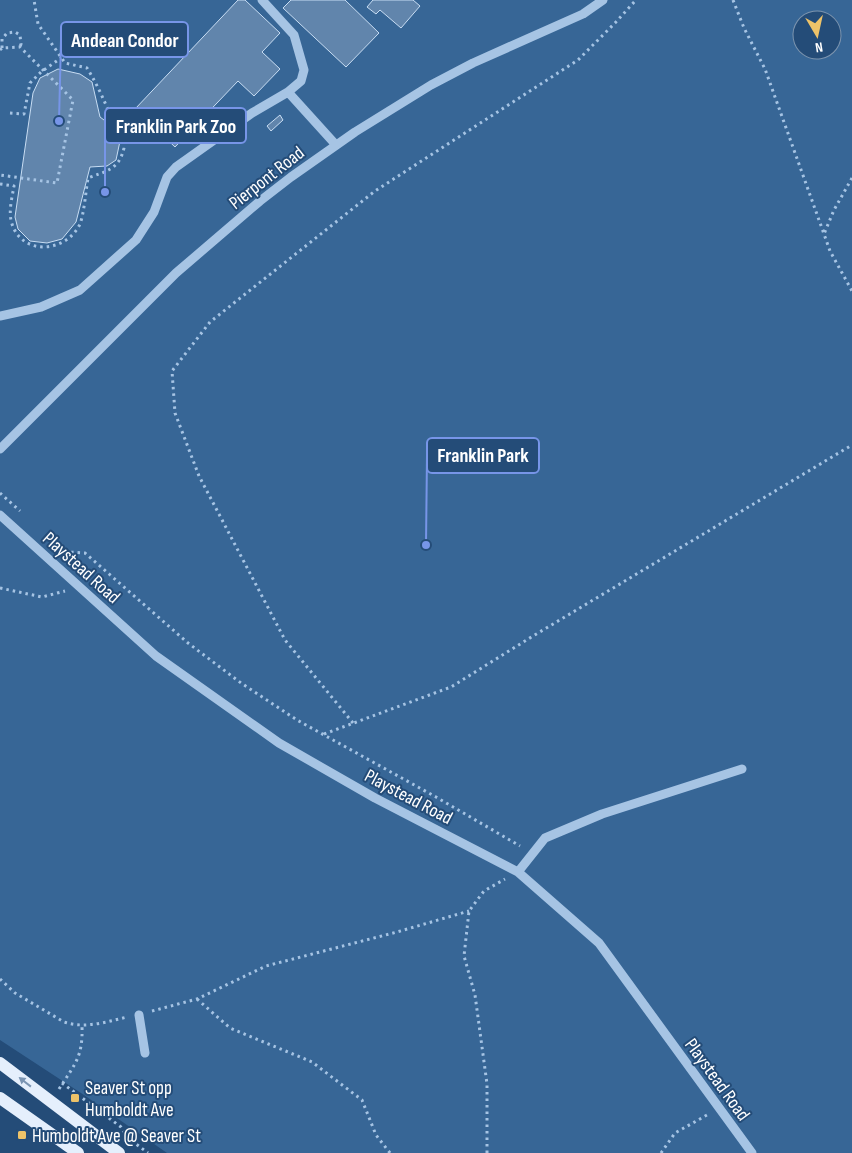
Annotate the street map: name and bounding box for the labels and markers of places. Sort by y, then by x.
callout: Andean Condor [61,22,188,57]
callout: Franklin Park Zoo [105,108,246,143]
callout: Franklin Park [427,438,539,473]
place label: Seaver St opp Humboldt Ave [85,1077,174,1122]
marker: Seaver St opp Humboldt Ave [69,1092,81,1104]
place label: Humboldt Ave @ Seaver St [32,1125,201,1148]
marker: Humboldt Ave @ Seaver St [16,1129,28,1141]

